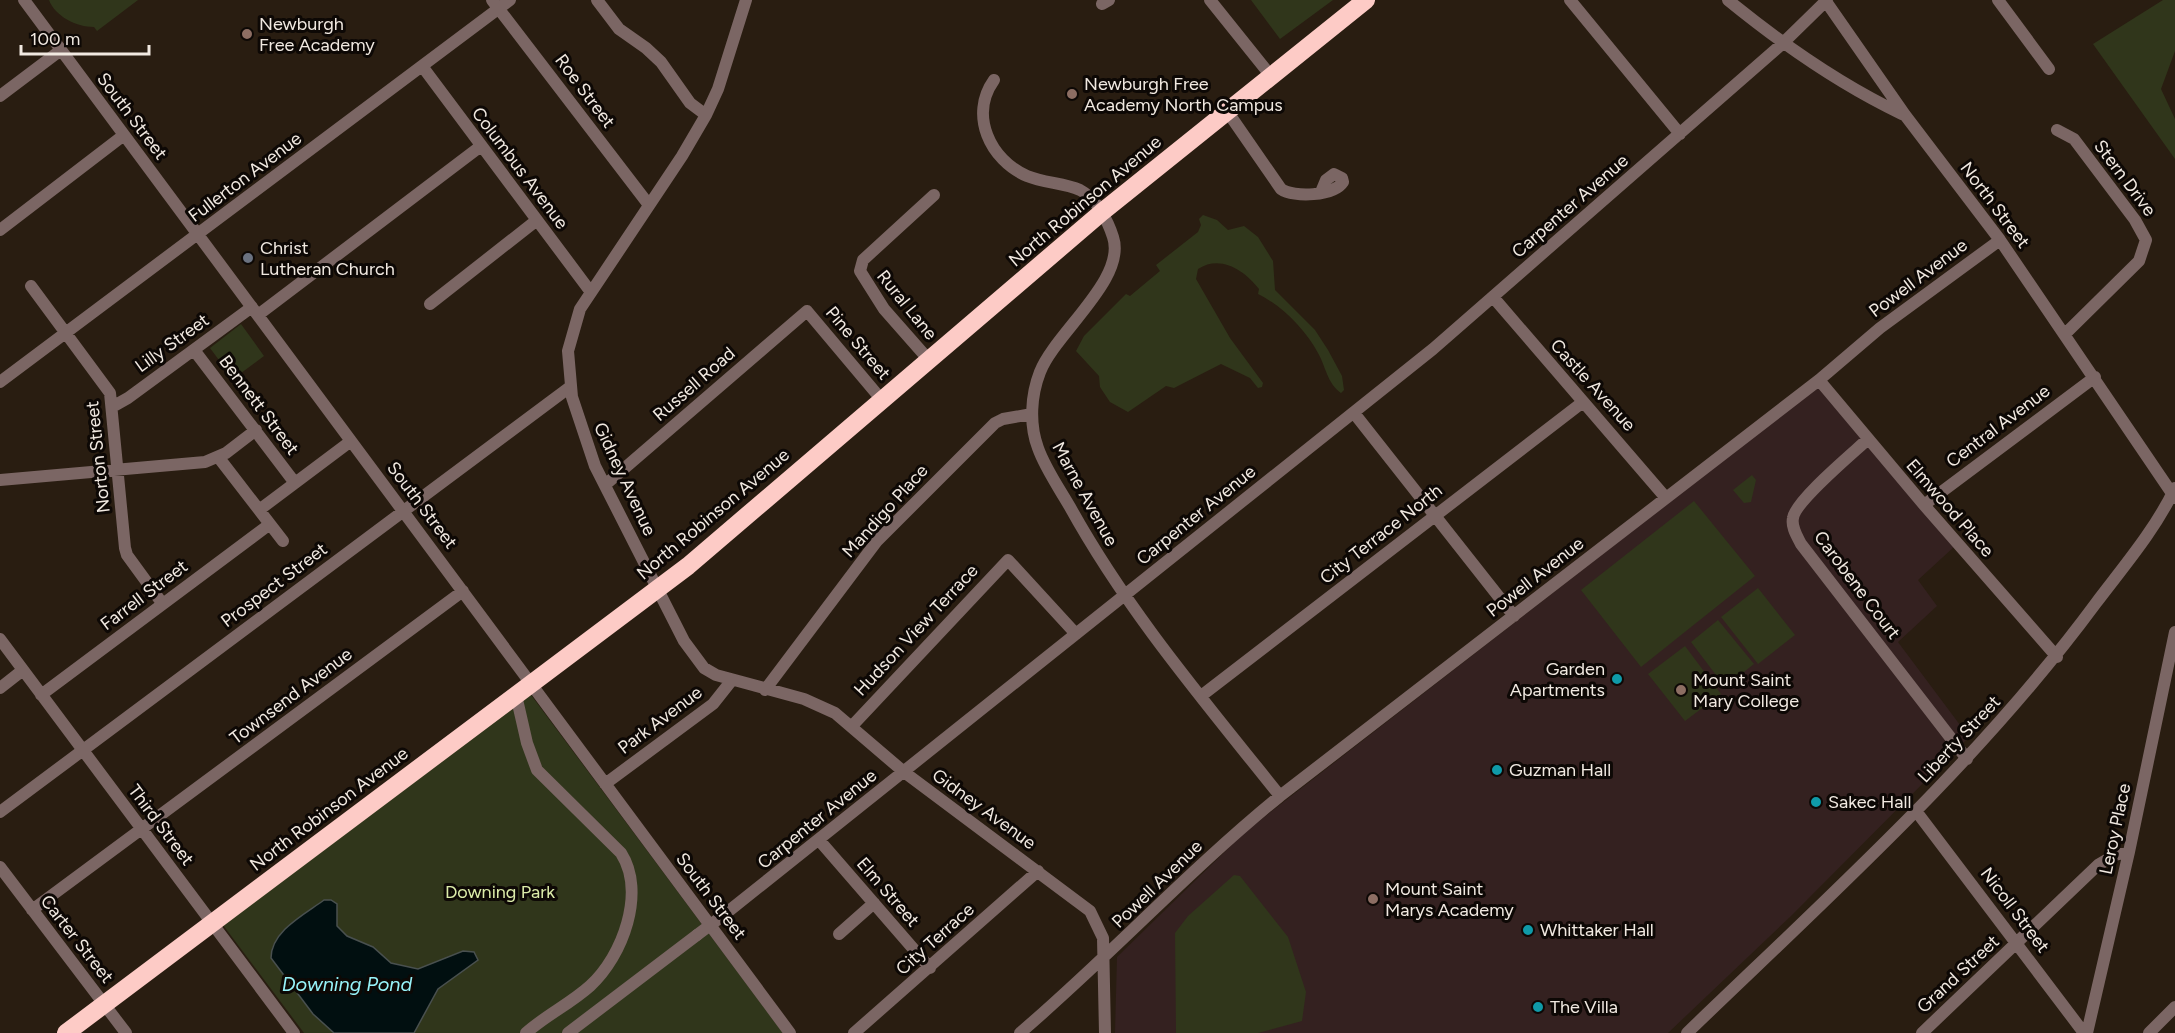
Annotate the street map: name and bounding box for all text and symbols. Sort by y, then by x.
place label: Newburgh Free Academy [259,13,375,56]
scale bar [21,18,148,56]
marker: Newburgh Free Academy [240,27,254,41]
text: 100 m [30,28,80,50]
street label: Roe Street [550,50,620,132]
street label: South Street [92,68,172,164]
place label: Newburgh Free Academy North Campus [1084,73,1283,116]
marker: Newburgh Free Academy North Campus [1065,87,1079,101]
street label: Columbus Avenue [467,103,573,233]
street label: Fullerton Avenue [184,127,306,227]
street label: North Robinson Avenue [1004,131,1166,271]
street label: Stern Drive [2089,136,2161,221]
street label: Carpenter Avenue [1507,149,1633,262]
street label: North Street [1955,158,2035,253]
street label: Powell Avenue [1864,234,1972,322]
place label: Christ Lutheran Church [260,237,395,280]
marker: Christ Lutheran Church [241,251,255,265]
street label: Rural Lane [872,266,942,344]
street label: Pine Street [821,302,895,384]
street label: Lilly Street [131,309,213,377]
street label: Castle Avenue [1546,334,1640,436]
street label: Russell Road [648,342,740,426]
street label: Bennett Street [214,351,304,459]
street label: Central Avenue [1942,380,2054,472]
street label: Norton Street [81,400,115,514]
street label: Gidney Avenue [589,419,661,539]
street label: Marne Avenue [1047,438,1123,550]
street label: North Robinson Avenue [632,444,794,584]
street label: Elmwood Place [1901,454,1999,562]
street label: South Street [382,457,462,553]
street label: Mandigo Place [837,460,933,562]
street label: Carpenter Avenue [1132,460,1260,570]
street label: City Terrace North [1315,479,1447,589]
street label: Carobene Court [1809,527,1905,644]
street label: Powell Avenue [1482,532,1588,622]
street label: Prospect Street [217,538,332,632]
street label: Farrell Street [96,555,192,635]
street label: Hudson View Terrace [849,560,983,700]
street label: Townsend Avenue [226,643,357,749]
place label: Garden Apartments [1510,658,1605,701]
place label: Mount Saint Mary College [1693,669,1799,712]
marker: Garden Apartments [1610,672,1624,686]
street label: Park Avenue [614,681,707,759]
marker: Mount Saint Mary College [1674,683,1688,697]
street label: Liberty Street [1913,691,2005,787]
street label: North Robinson Avenue [246,742,413,876]
place label: Guzman Hall [1509,759,1611,781]
marker: Guzman Hall [1490,763,1504,777]
street label: Carpenter Avenue [753,764,881,874]
street label: Gidney Avenue [928,764,1040,854]
street label: Third Street [123,780,199,870]
street label: Leroy Place [2095,781,2135,877]
place label: Sakec Hall [1828,791,1911,813]
marker: Sakec Hall [1809,795,1823,809]
street label: Powell Avenue [1107,835,1207,933]
street label: South Street [671,848,751,944]
street label: Elm Street [852,853,924,931]
street label: Nicoll Street [1976,863,2054,957]
place label: Mount Saint Marys Academy [1385,878,1514,921]
park label: Downing Park [445,881,555,903]
street label: Carter Street [36,891,118,988]
marker: Mount Saint Marys Academy [1366,892,1380,906]
street label: City Terrace [891,898,979,980]
place label: Whittaker Hall [1540,919,1654,941]
marker: Whittaker Hall [1521,923,1535,937]
street label: Grand Street [1912,930,2004,1018]
water label: Downing Pond [282,972,412,996]
place label: The Villa [1550,996,1618,1018]
marker: The Villa [1531,1000,1545,1014]

